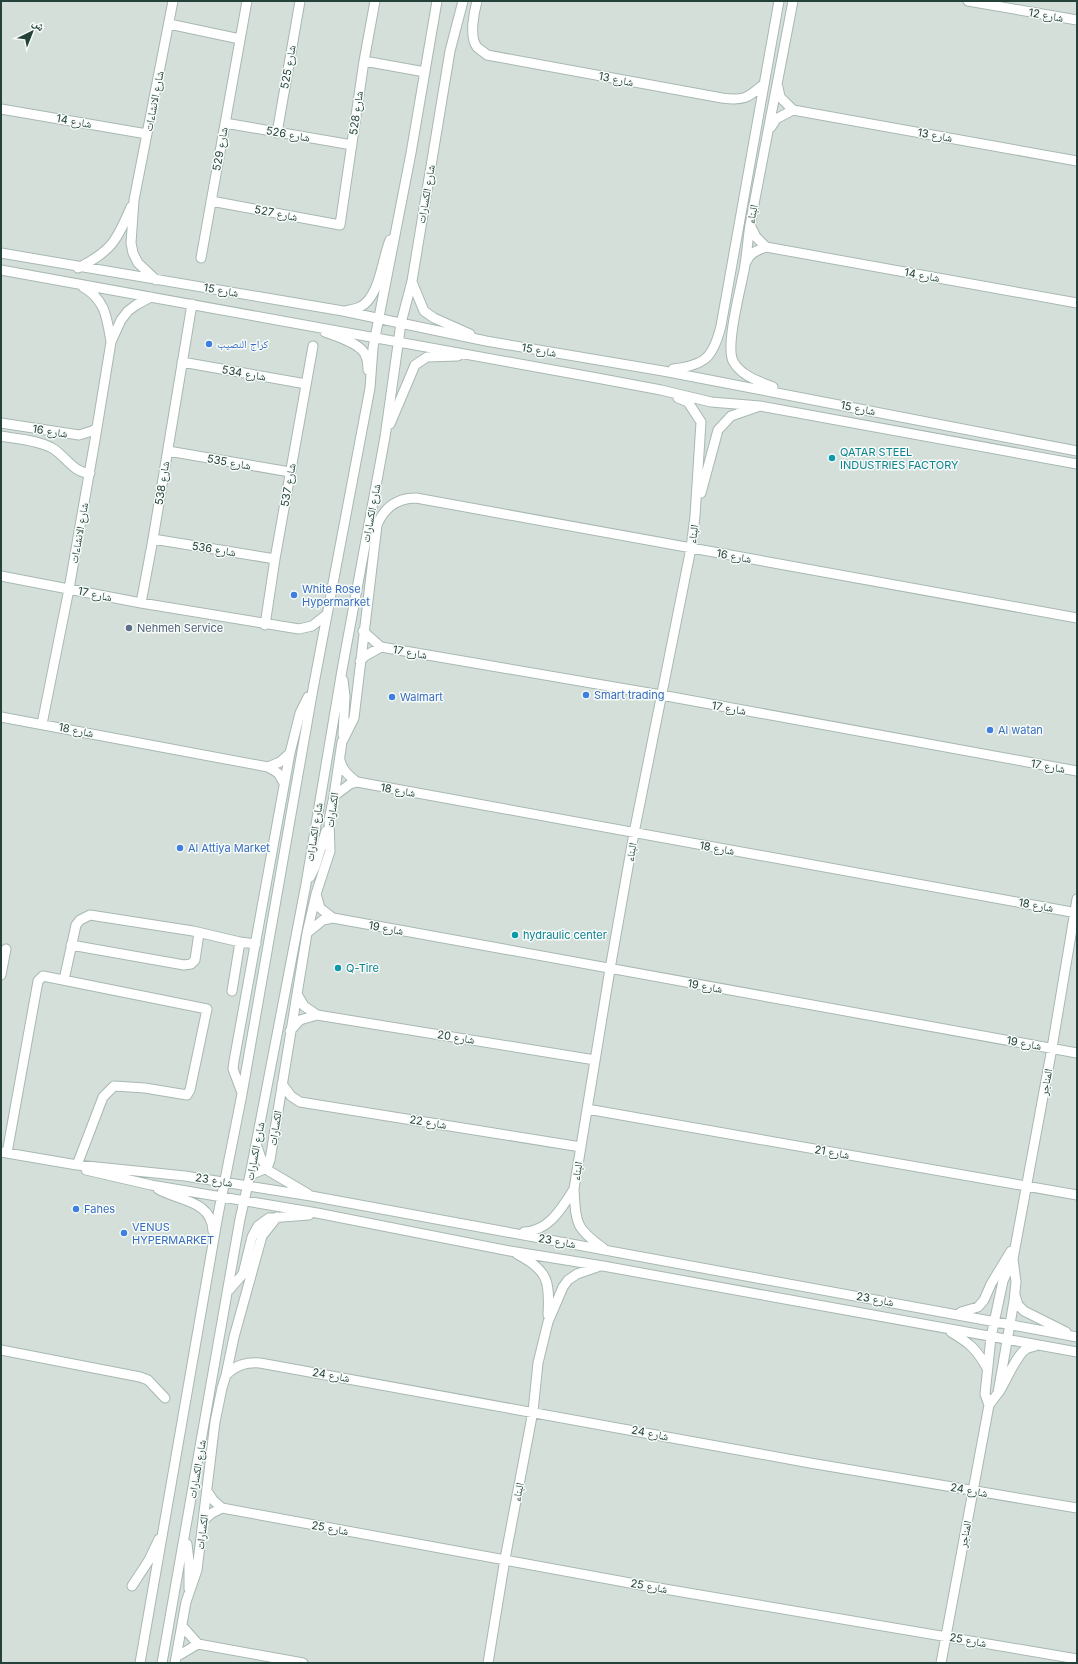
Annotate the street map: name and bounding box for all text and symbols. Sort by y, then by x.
street label: شارع 12 [1027,5,1065,25]
north arrow [12,12,52,52]
text: ش [29,16,48,35]
street label: شارع 525 [277,44,299,90]
street label: شارع 13 [597,69,635,89]
street label: شارع الانشاءات [141,70,167,132]
street label: شارع 528 [346,90,366,136]
street label: شارع 14 [55,111,93,131]
street label: شارع 526 [265,123,311,145]
street label: شارع 13 [916,125,954,145]
street label: شارع 529 [209,126,231,172]
street label: شارع الكسارات [414,164,438,224]
street label: شارع 527 [253,202,299,224]
street label: البناء [743,203,761,225]
street label: شارع 14 [903,265,941,285]
street label: شارع 15 [202,280,240,300]
place label: كراج النصيب [217,337,269,351]
marker: كراج النصيب [204,339,214,349]
street label: شارع 15 [520,340,558,360]
street label: شارع 534 [221,362,267,384]
street label: شارع 15 [839,398,877,418]
street label: شارع 16 [31,421,69,441]
place label: QATAR STEEL INDUSTRIES FACTORY [840,445,959,472]
street label: شارع 535 [206,451,252,473]
marker: QATAR STEEL INDUSTRIES FACTORY [827,453,837,463]
street label: شارع 538 [152,460,172,506]
street label: شارع 537 [277,462,299,508]
street label: شارع الكسارات [358,482,384,544]
street label: شارع الانشاءات [67,502,91,564]
street label: البناء [685,524,701,544]
street label: شارع 536 [191,539,237,559]
street label: شارع 16 [715,546,753,566]
place label: White Rose Hypermarket [302,582,370,609]
street label: شارع 17 [77,584,113,604]
marker: White Rose Hypermarket [289,590,299,600]
place label: Nehmeh Service [137,621,223,635]
marker: Nehmeh Service [124,623,134,633]
street label: شارع 17 [392,642,428,662]
place label: Smart trading [594,688,664,702]
place label: Walmart [400,690,443,704]
marker: Smart trading [581,690,591,700]
marker: Walmart [387,692,397,702]
street label: شارع 17 [711,698,747,718]
street label: شارع 18 [57,720,95,740]
place label: Al watan [998,723,1043,737]
marker: Al watan [985,725,995,735]
street label: شارع 17 [1030,756,1066,776]
street label: شارع 18 [379,780,417,800]
street label: الكسارات [323,791,341,829]
street label: شارع الكسارات [302,802,326,862]
street label: شارع 18 [698,838,736,858]
place label: Al Attiya Market [188,841,270,855]
street label: البناء [622,841,640,863]
marker: Al Attiya Market [175,843,185,853]
street label: شارع 18 [1017,895,1055,915]
street label: شارع 19 [367,918,405,938]
place label: hydraulic center [523,928,607,942]
marker: hydraulic center [510,930,520,940]
place label: Q-Tire [346,961,379,975]
marker: Q-Tire [333,963,343,973]
street label: شارع 19 [686,976,724,996]
street label: شارع 20 [436,1027,476,1047]
street label: شارع 19 [1005,1033,1043,1053]
street label: المناجر [1037,1068,1055,1097]
street label: الكسارات [265,1109,285,1147]
street label: شارع 22 [408,1112,448,1132]
street label: شارع الكسارات [242,1120,268,1182]
street label: شارع 21 [813,1142,851,1162]
street label: البناء [569,1161,585,1181]
street label: شارع 23 [194,1170,234,1190]
place label: Fahes [84,1202,115,1216]
marker: Fahes [71,1204,81,1214]
place label: VENUS HYPERMARKET [132,1220,214,1247]
marker: VENUS HYPERMARKET [119,1228,129,1238]
street label: شارع 23 [537,1231,577,1251]
street label: شارع 23 [855,1289,895,1309]
street label: شارع 24 [311,1365,351,1385]
street label: شارع 24 [630,1423,670,1443]
street label: شارع الكسارات [185,1439,209,1499]
street label: شارع 24 [949,1480,989,1500]
street label: البناء [509,1481,527,1503]
street label: الكسارات [193,1514,211,1550]
street label: شارع 25 [310,1518,350,1538]
street label: المناجر [955,1519,974,1550]
street label: شارع 25 [629,1576,669,1596]
street label: شارع 25 [948,1630,988,1650]

